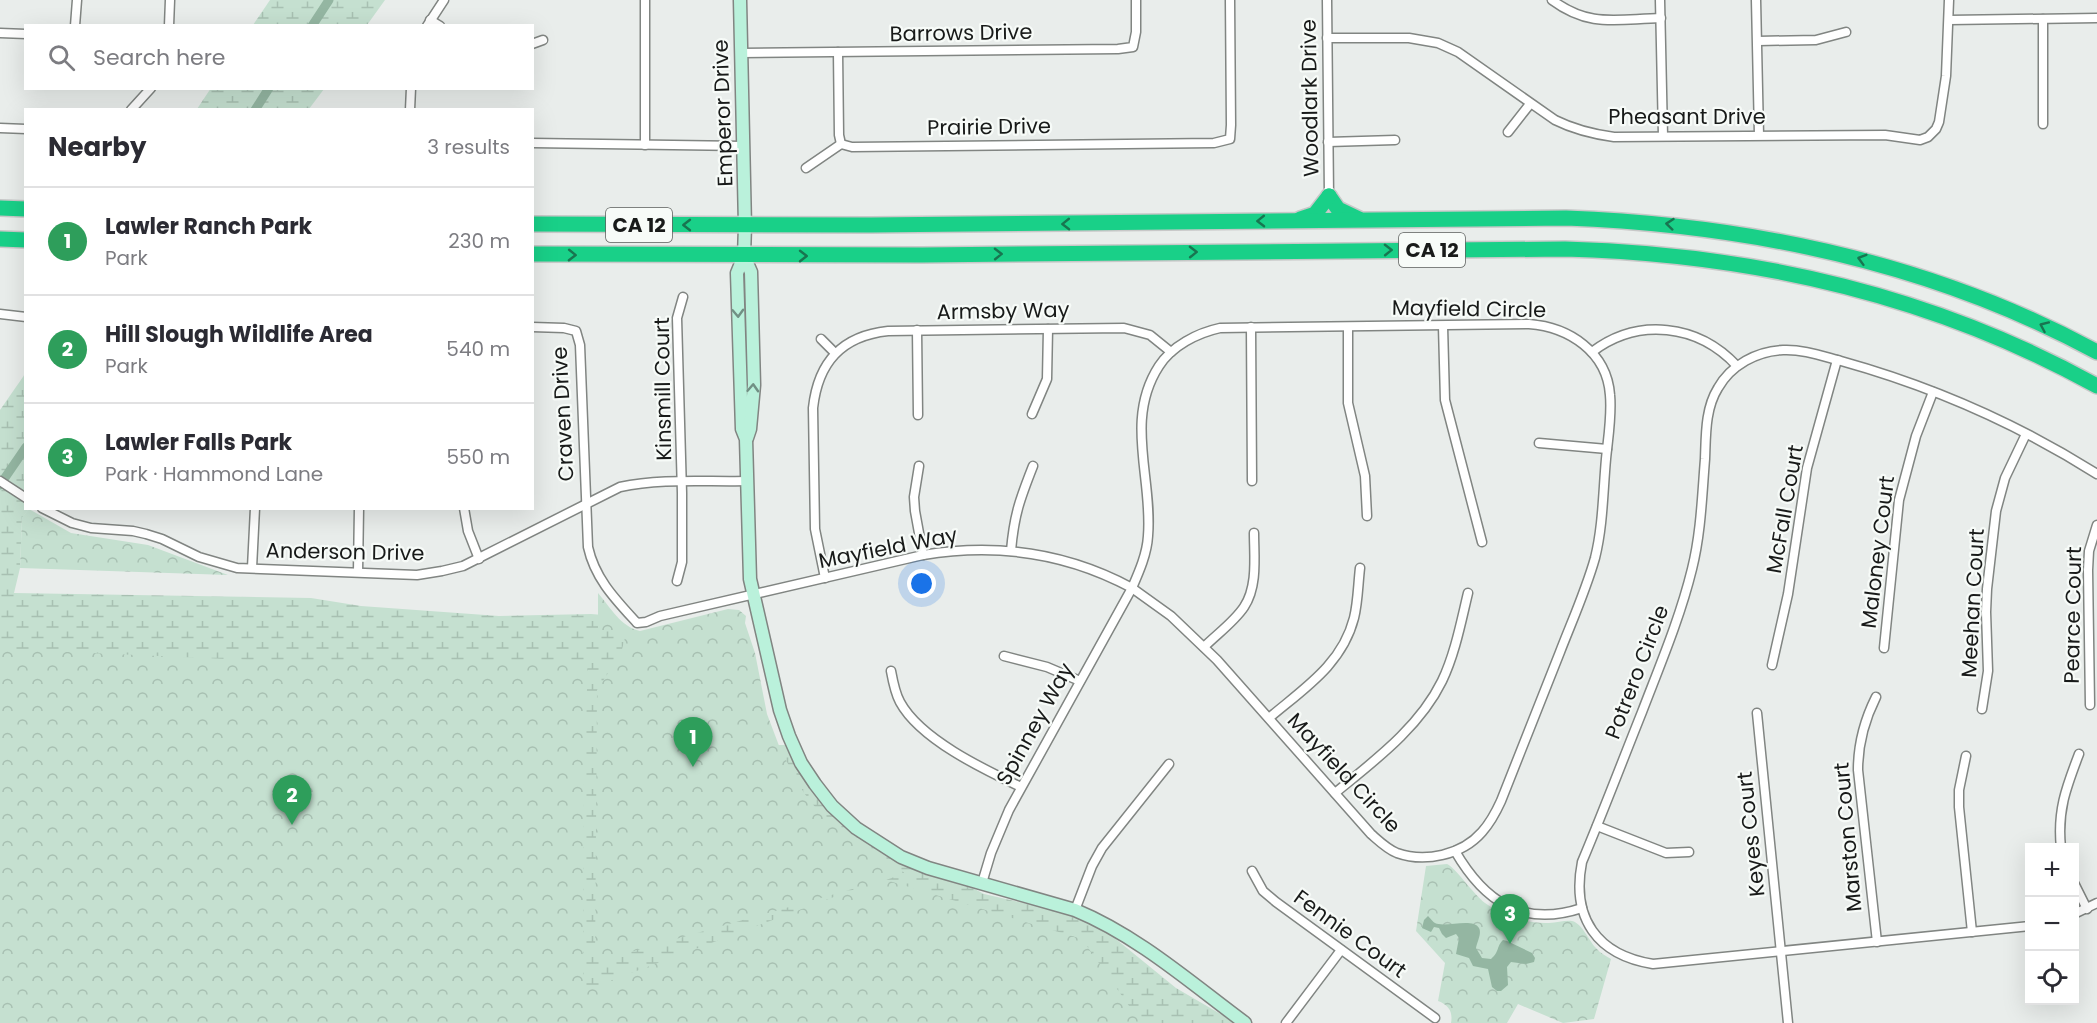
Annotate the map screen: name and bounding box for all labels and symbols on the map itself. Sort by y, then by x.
street label: Barrows Drive [889,17,1033,48]
street label: Woodlark Drive [1294,19,1325,177]
street label: Emperor Drive [705,39,740,187]
street label: Pheasant Drive [1608,102,1766,131]
street label: Prairie Drive [927,111,1051,142]
road number: CA 12 [606,208,672,242]
one-way arrow [1257,215,1266,228]
one-way arrow [1062,218,1071,230]
one-way arrow [1665,218,1675,231]
one-way arrow [682,219,691,231]
road number: CA 12 [1399,233,1465,267]
one-way arrow [1383,244,1392,256]
one-way arrow [1188,246,1197,258]
one-way arrow [993,248,1002,260]
one-way arrow [567,249,576,261]
one-way arrow [798,250,807,262]
one-way arrow [1857,254,1867,266]
street label: Mayfield Circle [1392,293,1546,324]
street label: Armsby Way [936,295,1070,326]
one-way arrow [732,308,745,317]
street label: Kinsmill Court [647,317,678,461]
one-way arrow [2040,321,2051,333]
street label: Craven Drive [544,346,581,482]
one-way arrow [747,384,760,393]
street label: McFall Court [1759,442,1810,576]
street label: Maloney Court [1854,474,1901,630]
street label: Mayfield Way [816,520,960,575]
street label: Meehan Court [1954,528,1991,678]
street label: Anderson Drive [265,536,425,567]
street label: Pearce Court [2057,546,2088,684]
your location [907,569,936,598]
street label: Potrero Circle [1598,601,1675,743]
street label: Spinney Way [989,657,1080,790]
street label: Mayfield Circle [1281,706,1408,839]
pin: 1 [674,718,712,767]
street label: Marston Court [1827,761,1868,913]
street label: Keyes Court [1730,770,1771,898]
pin: 2 [272,776,312,825]
street label: Fennie Court [1288,883,1413,984]
pin: 3 [1490,894,1530,944]

